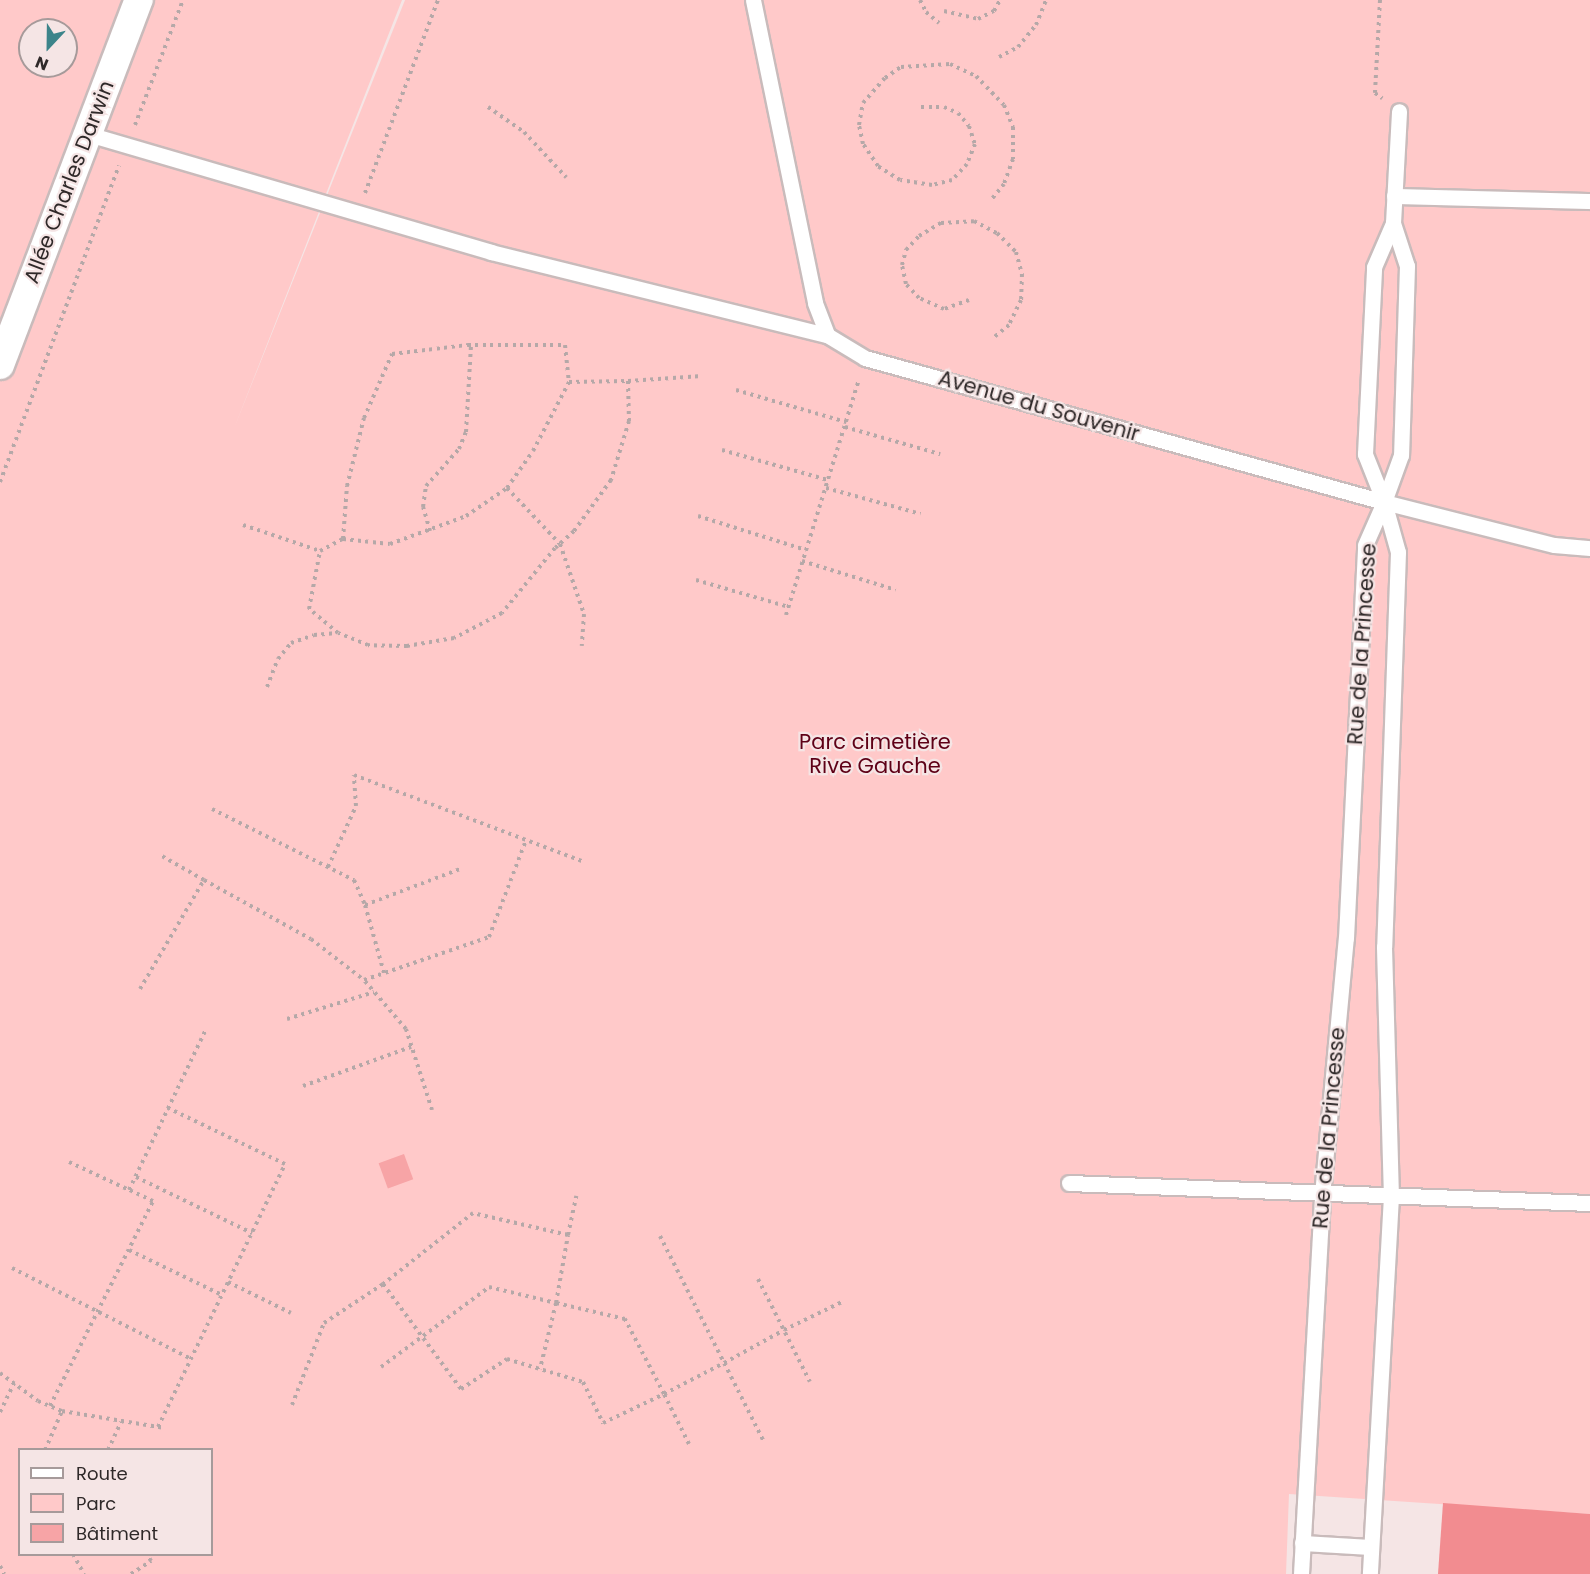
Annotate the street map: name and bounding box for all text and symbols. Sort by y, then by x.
north arrow [18,18,78,78]
text: N [32,50,52,76]
street label: Allée Charles Darwin [19,77,119,287]
street label: Avenue du Souvenir [935,365,1143,447]
street label: Rue de la Princesse [1342,542,1382,746]
park label: Parc cimetière Rive Gauche [799,729,951,779]
street label: Rue de la Princesse [1308,1026,1350,1230]
legend [18,1448,213,1556]
text: Route [76,1461,128,1486]
text: Parc [76,1491,116,1516]
text: Bâtiment [76,1521,158,1546]

